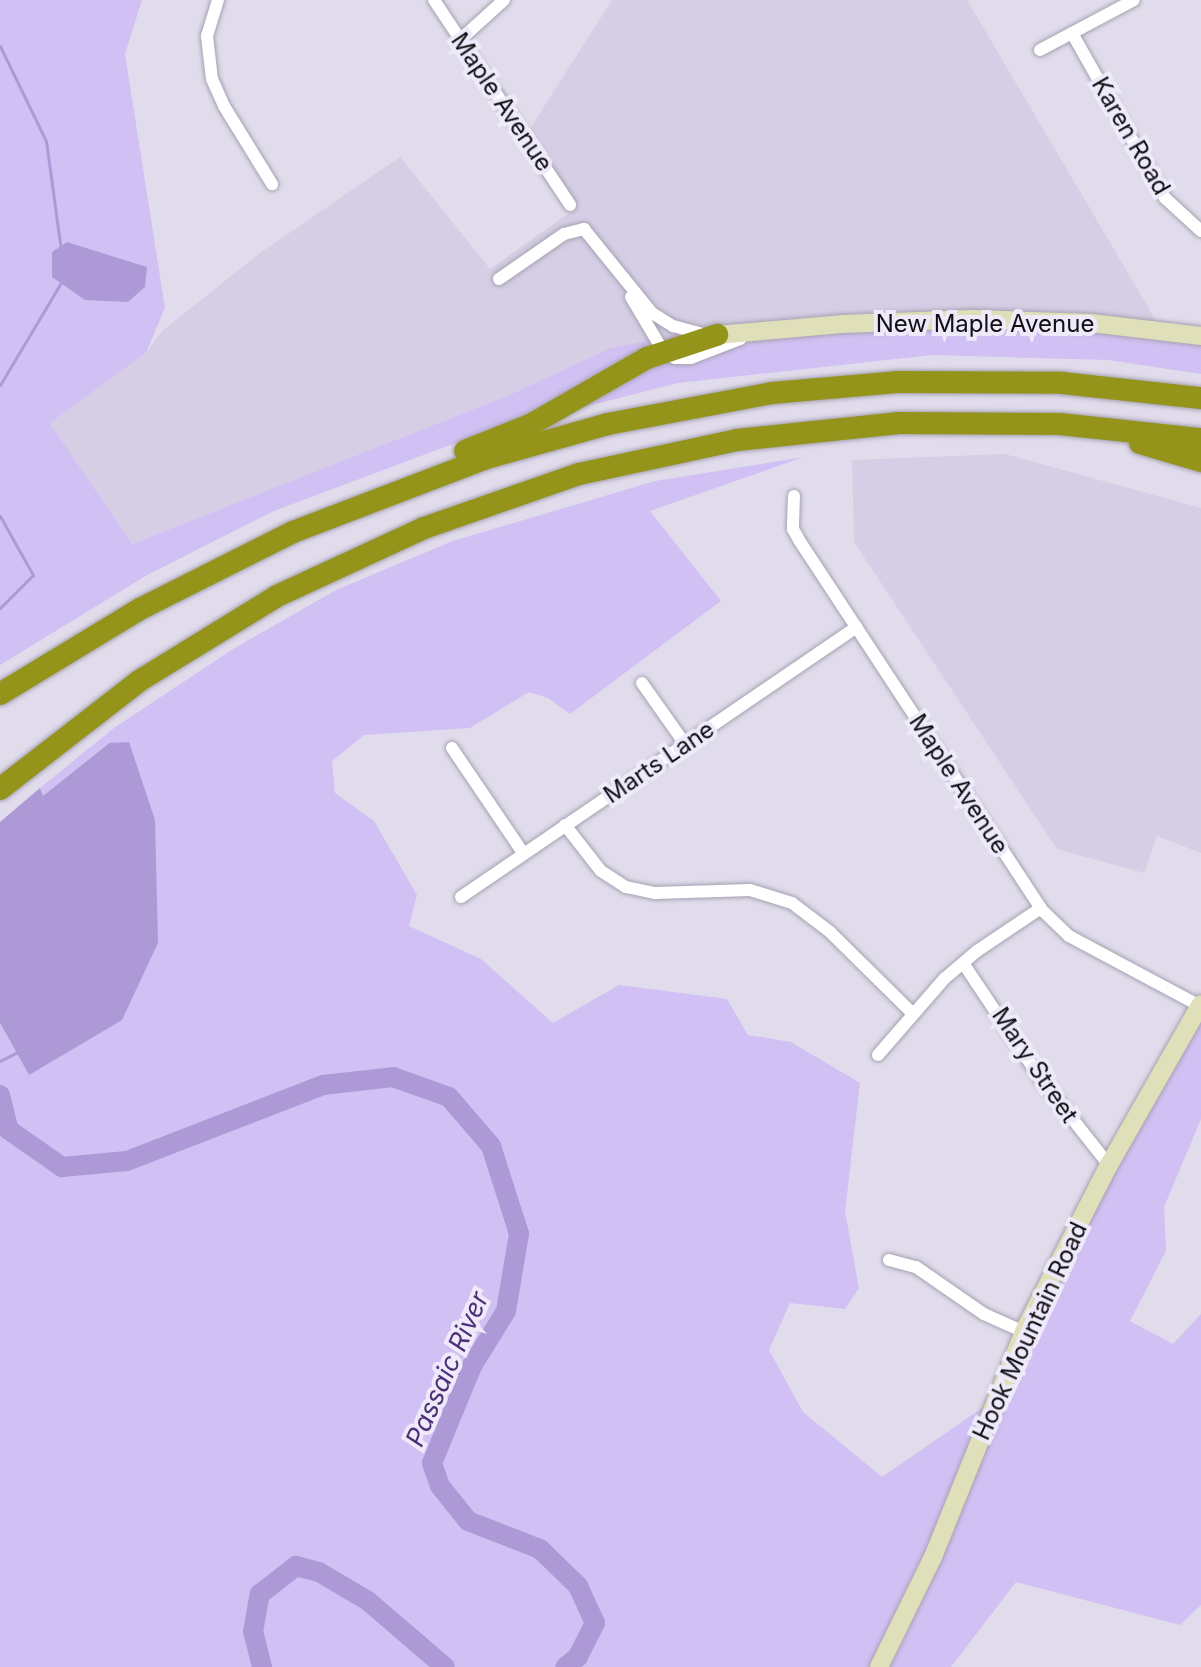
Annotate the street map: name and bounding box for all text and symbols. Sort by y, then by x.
street label: Maple Avenue [445,27,559,177]
street label: Karen Road [1086,72,1176,200]
street label: New Maple Avenue [876,310,1094,338]
street label: Maple Avenue [903,709,1015,859]
street label: Marts Lane [598,715,720,809]
street label: Mary Street [986,1002,1084,1128]
street label: Hook Mountain Road [967,1217,1093,1445]
water label: Passaic River [399,1287,495,1451]

